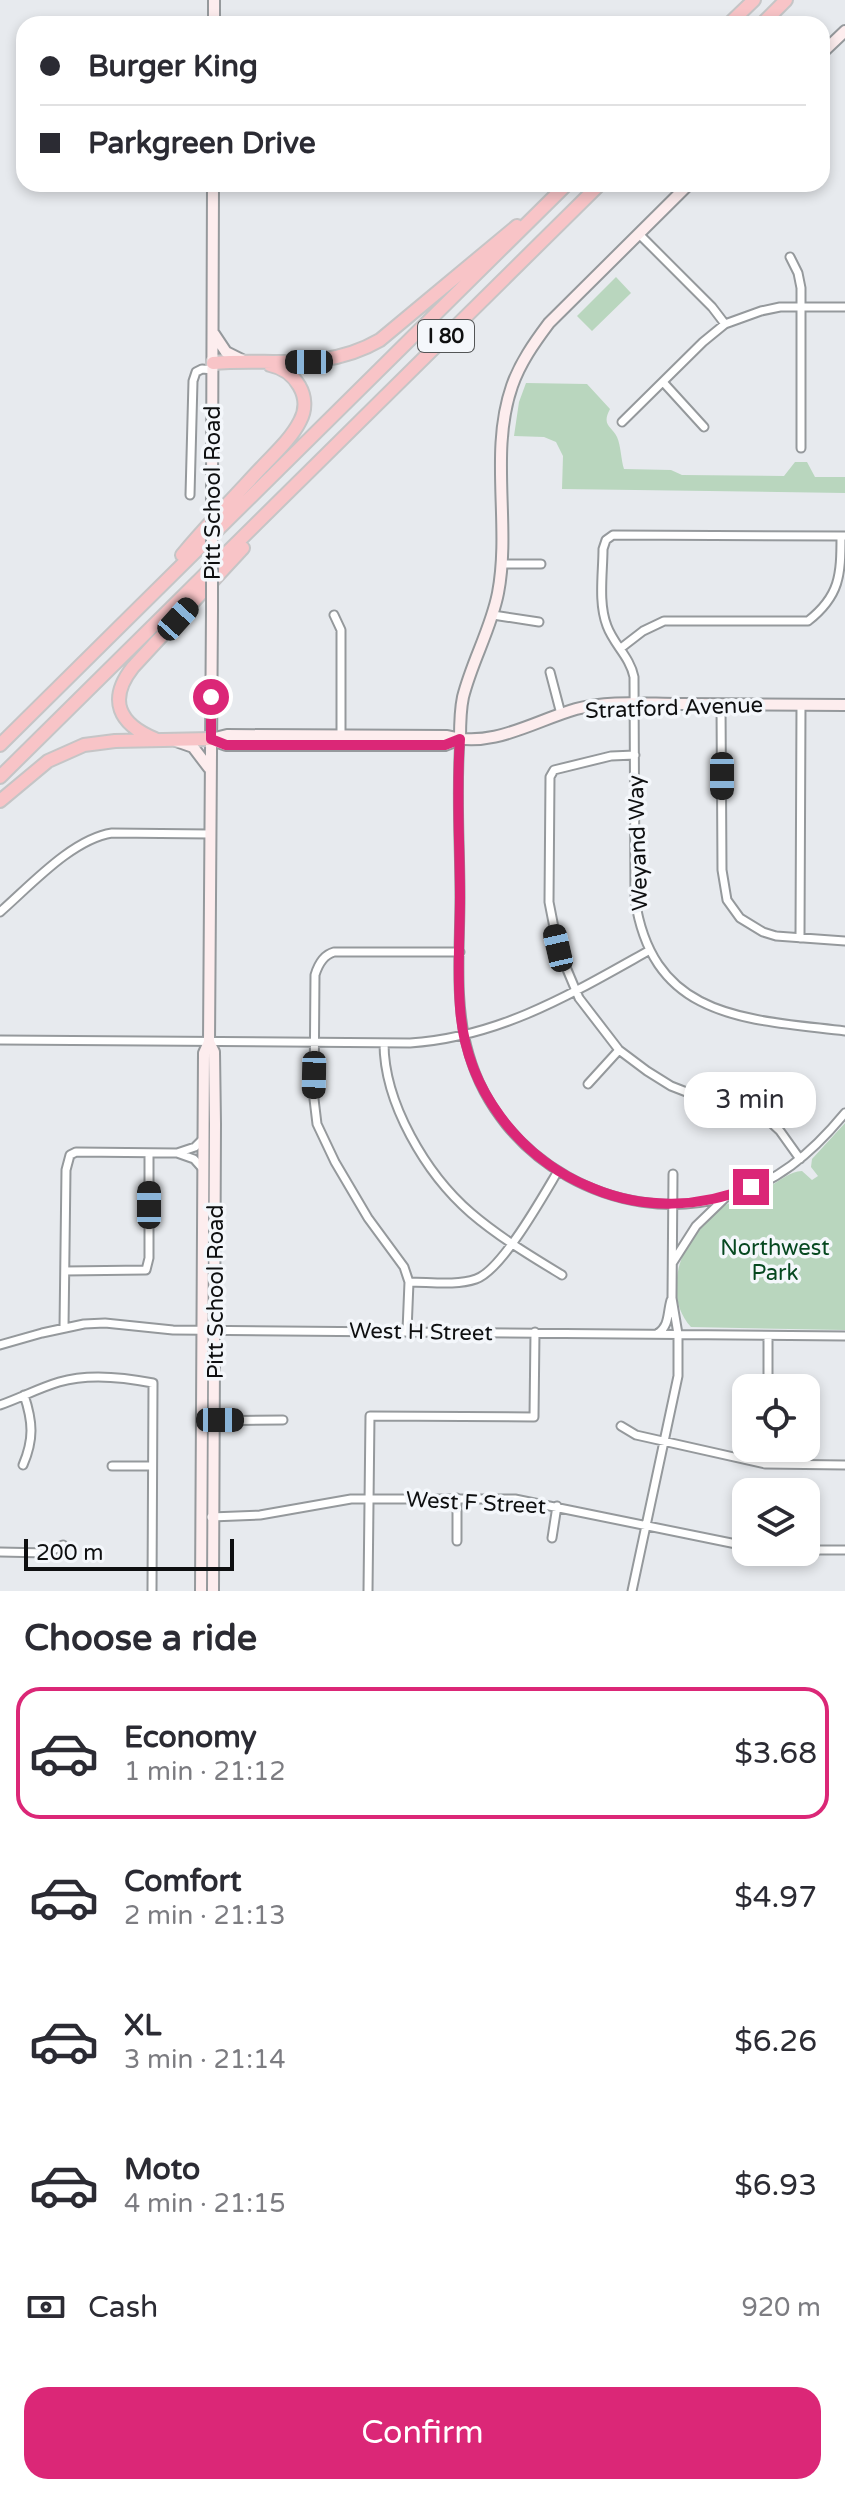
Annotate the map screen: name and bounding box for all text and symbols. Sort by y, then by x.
text: Burger King [88,48,258,85]
text: Parkgreen Drive [88,125,316,162]
road number: I 80 [418,320,474,352]
car [285,350,333,374]
street label: Pitt School Road [200,406,226,580]
car [153,593,203,645]
route start [193,679,229,715]
street label: Stratford Avenue [585,692,763,724]
car [710,752,734,800]
street label: Weyand Way [623,774,653,911]
car [541,922,575,974]
car [302,1051,326,1099]
callout: 3 min [685,1071,817,1127]
text: 3 min [715,1084,785,1115]
route end [733,1169,769,1205]
car [137,1181,161,1229]
street label: Pitt School Road [203,1205,229,1379]
park label: Northwest Park [720,1235,830,1286]
street label: West H Street [349,1318,493,1346]
map controls [732,1374,820,1566]
button: locate [732,1374,820,1462]
car [196,1408,244,1432]
button: layers [732,1478,820,1566]
street label: West F Street [405,1486,547,1520]
scale bar [24,1535,234,1571]
text: 200 m [36,1540,103,1566]
text: Choose a ride [24,1617,257,1660]
icon: car [28,1717,100,1789]
text: Economy [124,1719,257,1756]
text: $3.68 [734,1735,817,1772]
text: 1 min · 21:12 [124,1756,286,1787]
icon: car [28,1861,100,1933]
text: Comfort [124,1863,242,1900]
text: $4.97 [734,1879,817,1916]
text: 2 min · 21:13 [124,1900,286,1931]
icon: car [28,2005,100,2077]
text: XL [124,2007,161,2044]
text: $6.26 [734,2023,817,2060]
text: 3 min · 21:14 [124,2044,286,2075]
icon: car [28,2149,100,2221]
text: Moto [124,2151,200,2188]
text: $6.93 [734,2167,817,2204]
text: 4 min · 21:15 [124,2188,286,2219]
icon: cash [24,2285,68,2329]
text: Cash [88,2289,158,2326]
text: 920 m [741,2292,821,2323]
button: Confirm [24,2387,821,2479]

